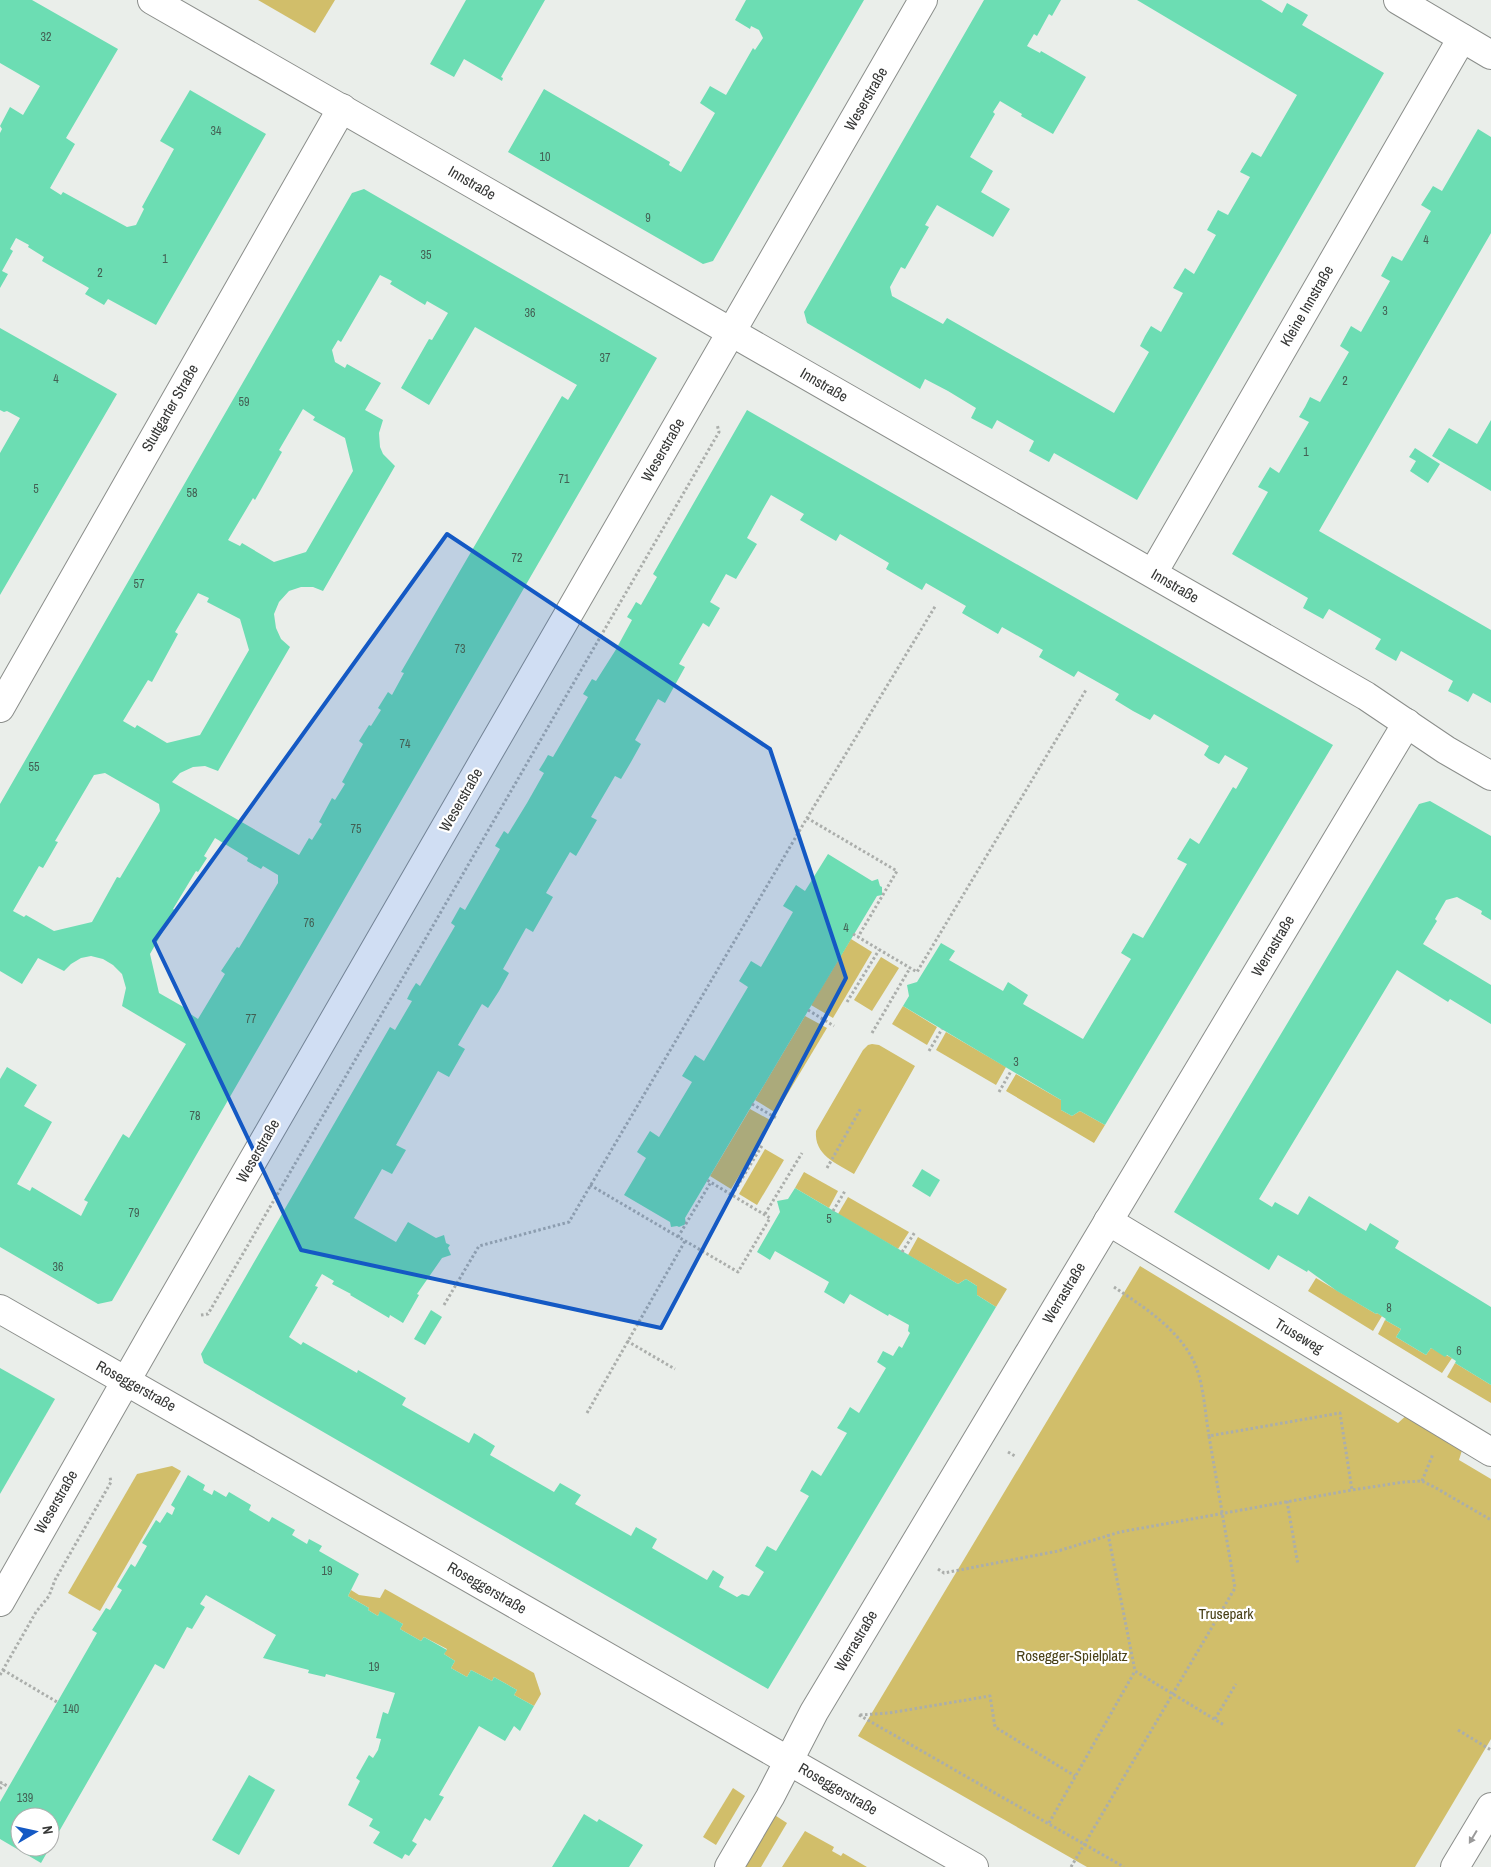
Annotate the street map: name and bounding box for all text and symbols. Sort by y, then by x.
house number: 32 [41,29,51,45]
street label: Weserstraße [839,63,892,134]
house number: 34 [211,123,222,139]
house number: 10 [540,149,550,165]
street label: Innstraße [444,160,500,205]
house number: 9 [645,210,651,226]
house number: 4 [1423,232,1429,248]
house number: 35 [421,247,432,263]
house number: 1 [162,251,168,267]
street label: Kleine Innstraße [1275,261,1338,350]
house number: 2 [97,265,103,281]
house number: 3 [1382,303,1388,319]
house number: 36 [525,305,535,321]
house number: 37 [600,350,611,366]
street label: Stuttgarter Straße [136,360,203,455]
street label: Innstraße [796,362,852,407]
house number: 4 [53,371,59,387]
house number: 2 [1342,373,1348,389]
house number: 59 [239,394,249,410]
street label: Weserstraße [636,414,689,485]
house number: 1 [1303,444,1309,460]
house number: 71 [559,471,570,487]
house number: 5 [33,481,39,497]
house number: 58 [187,485,197,501]
house number: 72 [512,550,522,566]
street label: Innstraße [1147,563,1203,608]
house number: 57 [134,576,145,592]
house number: 73 [455,641,465,657]
house number: 74 [400,736,411,752]
house number: 55 [29,759,40,775]
street label: Weserstraße [434,764,487,835]
house number: 75 [351,821,362,837]
street label: Werrastraße [1246,911,1299,980]
house number: 76 [304,915,314,931]
house number: 4 [843,920,849,936]
house number: 77 [246,1011,257,1027]
house number: 3 [1013,1054,1019,1070]
house number: 78 [190,1108,200,1124]
street label: Weserstraße [231,1115,284,1186]
house number: 79 [129,1205,139,1221]
house number: 5 [826,1211,832,1227]
street label: Werrastraße [1037,1258,1090,1327]
house number: 36 [53,1259,63,1275]
house number: 8 [1386,1300,1392,1316]
street label: Truseweg [1271,1313,1328,1358]
house number: 6 [1456,1343,1462,1359]
street label: Roseggerstraße [93,1355,180,1416]
street label: Weserstraße [29,1466,82,1537]
street label: Roseggerstraße [444,1556,531,1619]
house number: 19 [322,1563,332,1579]
park label: Trusepark [1199,1603,1254,1624]
street label: Werrastraße [829,1606,882,1675]
park label: Rosegger-Spielplatz [1016,1645,1128,1666]
house number: 19 [369,1659,379,1675]
house number: 140 [63,1701,79,1717]
street label: Roseggerstraße [795,1757,882,1820]
house number: 139 [17,1790,33,1806]
north arrow [10,1807,60,1857]
text: N [38,1824,57,1835]
one-way arrow [1468,1831,1477,1844]

